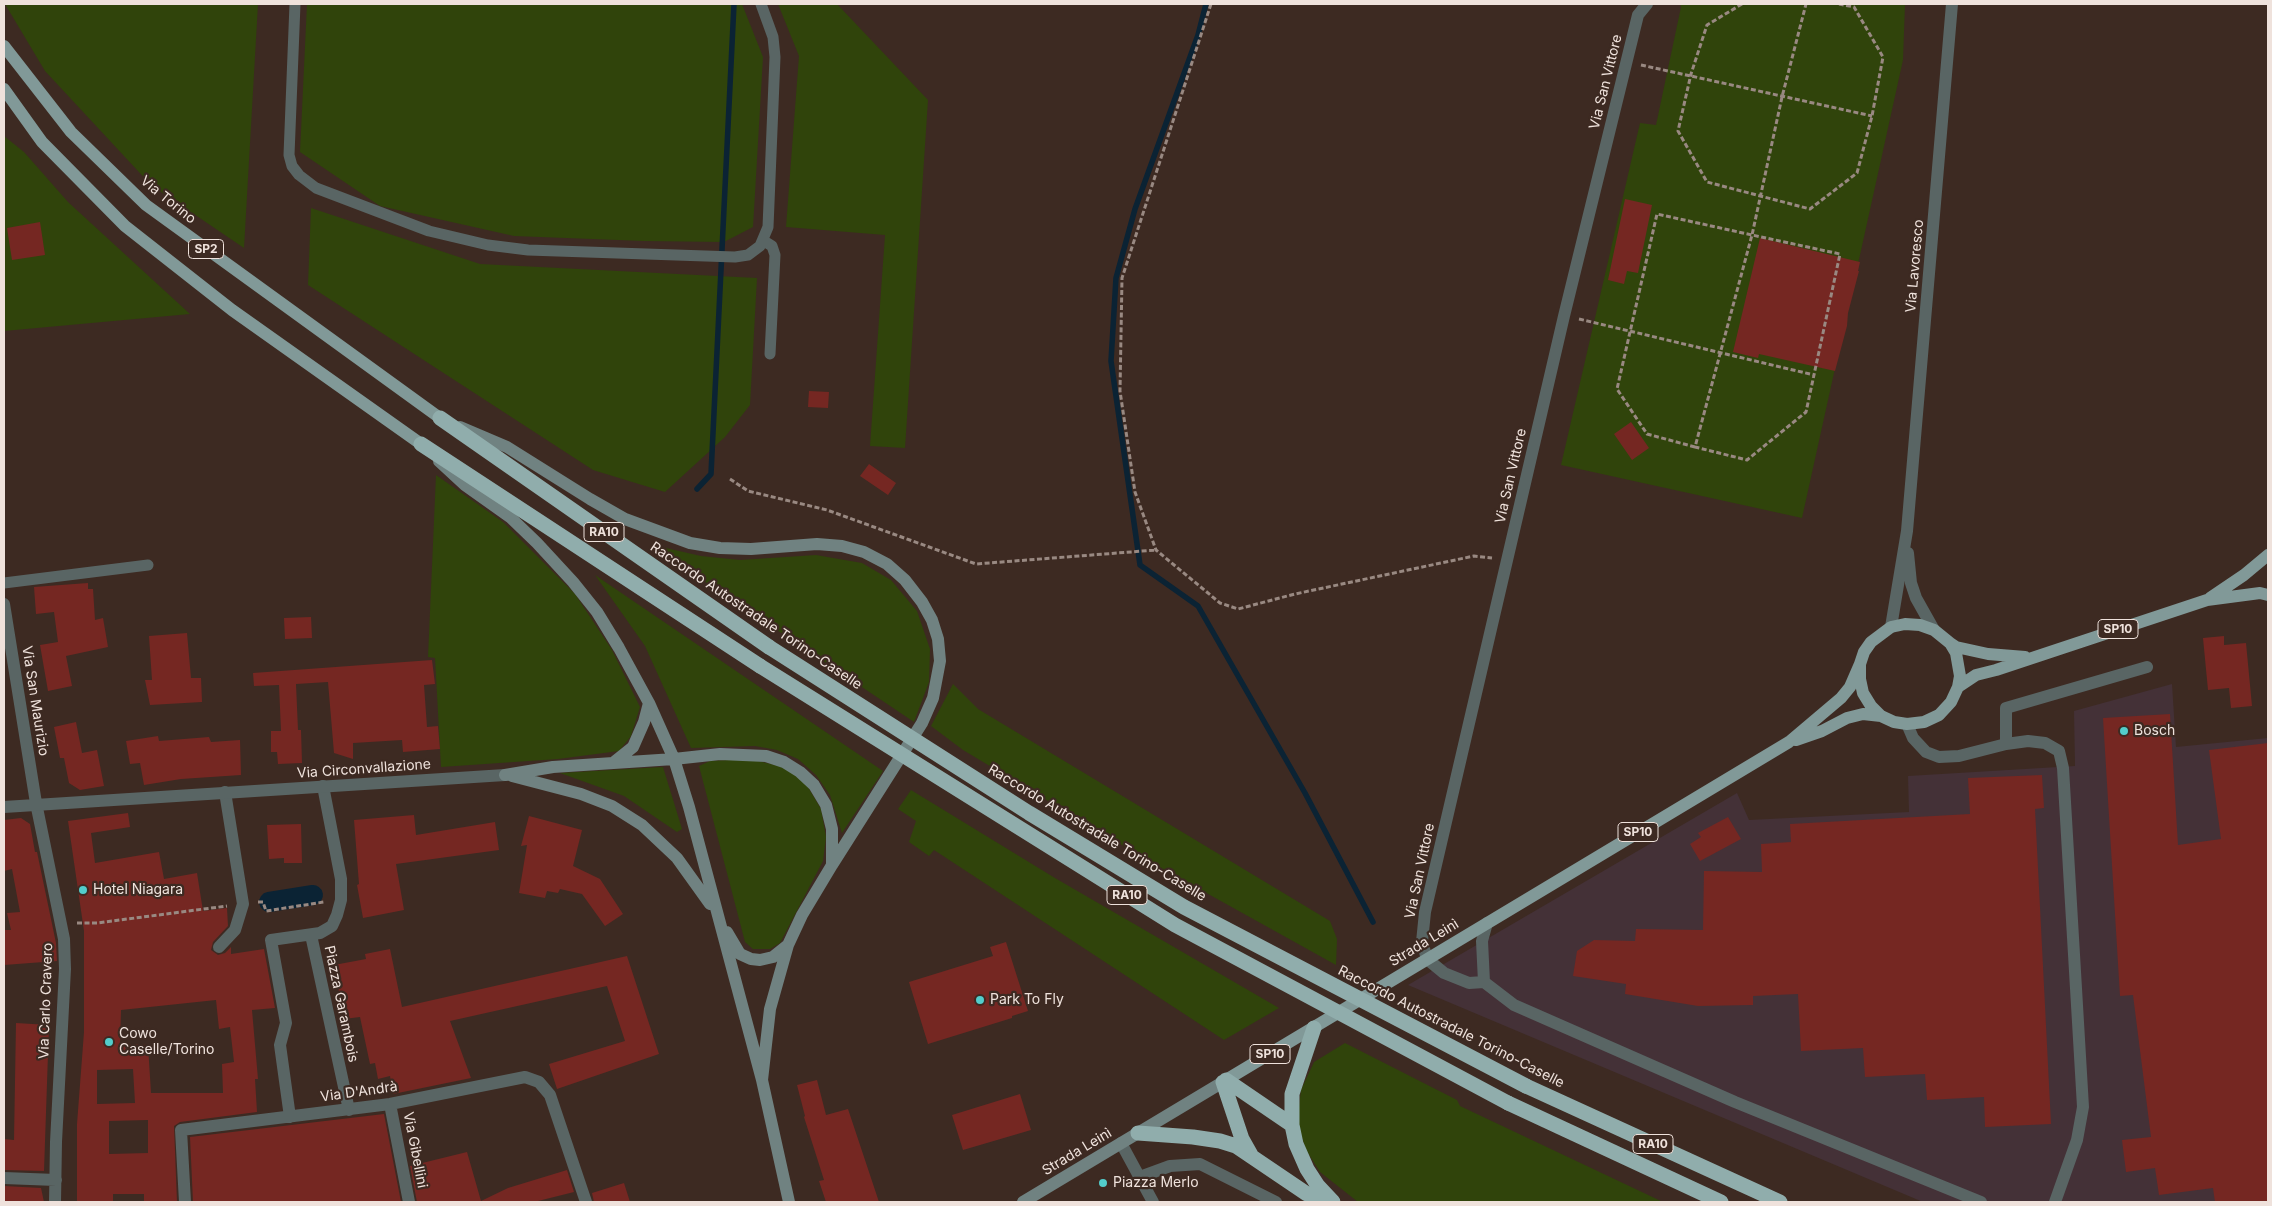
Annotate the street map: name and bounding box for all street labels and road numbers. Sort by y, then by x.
street label: Via San Vittore [1586,33,1626,131]
street label: Via Torino [137,172,199,228]
street label: Via Lavoresco [1903,219,1927,313]
road number: SP2 [188,240,224,258]
street label: Via San Vittore [1492,427,1530,525]
road number: RA10 [584,522,624,542]
street label: Raccordo Autostradale Torino-Caselle [647,539,865,693]
road number: SP10 [2098,620,2138,638]
street label: Via San Maurizio [18,645,52,757]
street label: Via Circonvallazione [296,756,432,782]
street label: Raccordo Autostradale Torino-Caselle [985,761,1209,905]
street label: Via San Vittore [1402,822,1438,920]
road number: SP10 [1618,822,1658,842]
road number: RA10 [1107,886,1147,904]
street label: Strada Leinì [1386,916,1462,970]
street label: Via Carlo Cravero [36,942,56,1060]
street label: Piazza Garambois [320,944,362,1064]
street label: Raccordo Autostradale Torino-Caselle [1335,962,1567,1092]
road number: SP10 [1250,1044,1290,1064]
street label: Via D'Andrà [319,1078,399,1106]
street label: Via Gibellini [399,1110,431,1190]
street label: Strada Leinì [1039,1125,1115,1179]
road number: RA10 [1633,1134,1673,1154]

